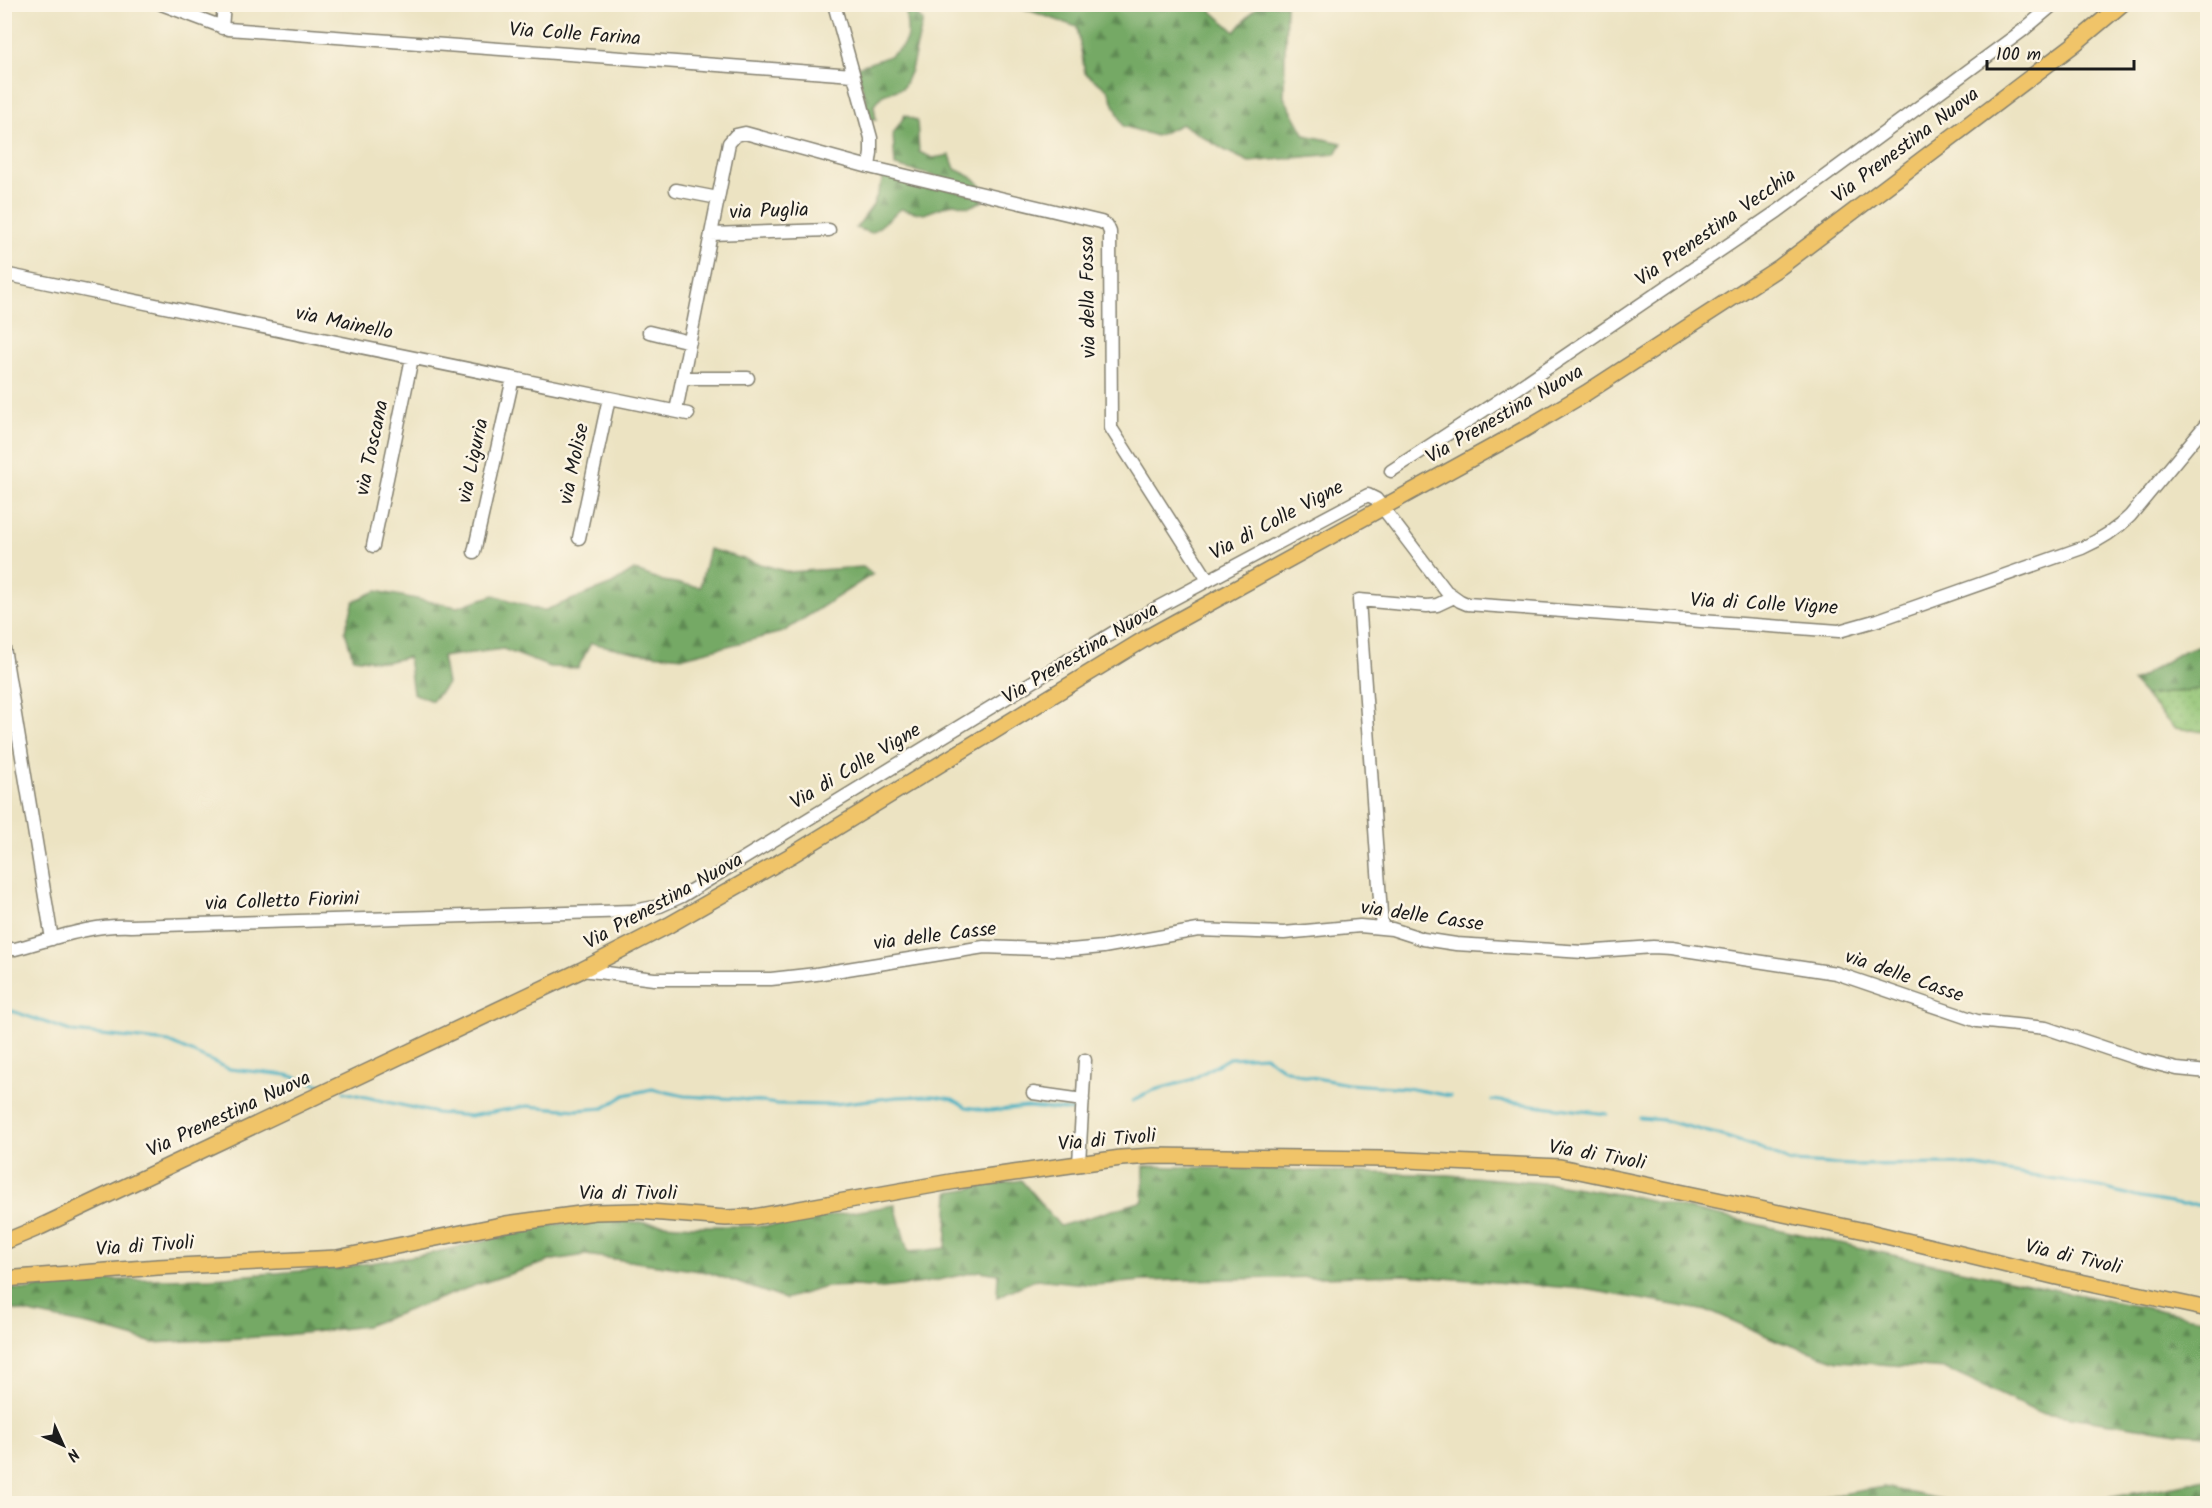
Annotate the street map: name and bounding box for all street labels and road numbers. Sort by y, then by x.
street label: Via Colle Farina [508,14,642,56]
street label: Via Prenestina Nuova [1825,80,1987,212]
street label: Via Prenestina Vecchia [1629,160,1803,296]
street label: via Puglia [729,195,809,229]
street label: via della Fossa [1072,235,1106,359]
street label: via Mainello [292,298,396,350]
street label: Via Prenestina Nuova [1420,357,1590,473]
street label: via Toscana [347,397,399,499]
street label: via Liguria [449,416,499,506]
street label: via Molise [551,420,599,508]
street label: Via di Colle Vigne [1204,472,1350,570]
street label: Via di Colle Vigne [1689,585,1839,625]
street label: Via Prenestina Nuova [996,594,1166,714]
street label: Via di Colle Vigne [784,715,928,819]
street label: Via Prenestina Nuova [578,845,750,959]
street label: via Colletto Fiorini [204,883,361,921]
street label: via delle Casse [1358,893,1486,941]
street label: via delle Casse [872,914,998,960]
street label: via delle Casse [1840,942,1968,1012]
street label: Via Prenestina Nuova [142,1063,316,1167]
street label: Via di Tivoli [1057,1121,1159,1161]
street label: Via di Tivoli [1546,1132,1649,1180]
street label: Via di Tivoli [579,1178,678,1210]
street label: Via di Tivoli [95,1228,196,1266]
street label: Via di Tivoli [2022,1231,2126,1285]

